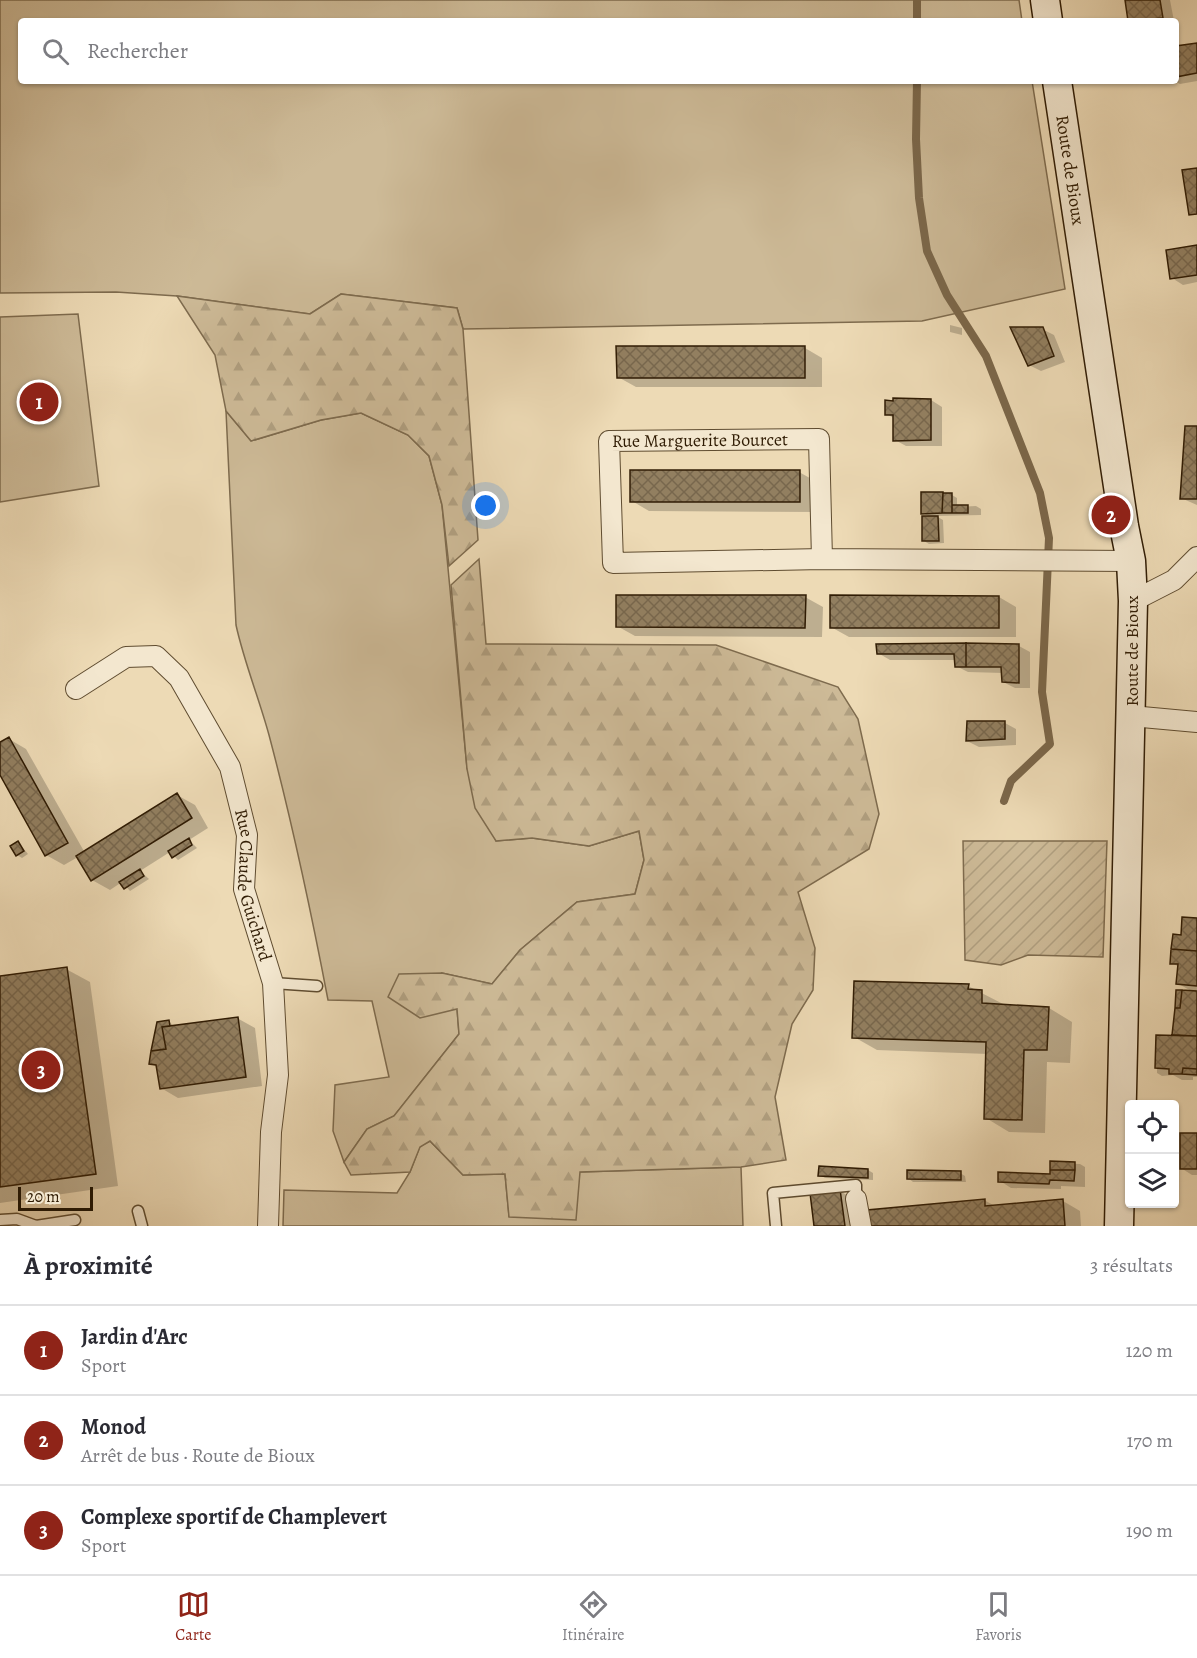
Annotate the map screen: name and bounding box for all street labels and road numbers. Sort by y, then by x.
street label: Route de Bioux [1050,113,1091,227]
street label: Rue Marguerite Bourcet [612,427,788,453]
street label: Route de Bioux [1120,595,1144,706]
street label: Rue Claude Guichard [229,806,278,964]

